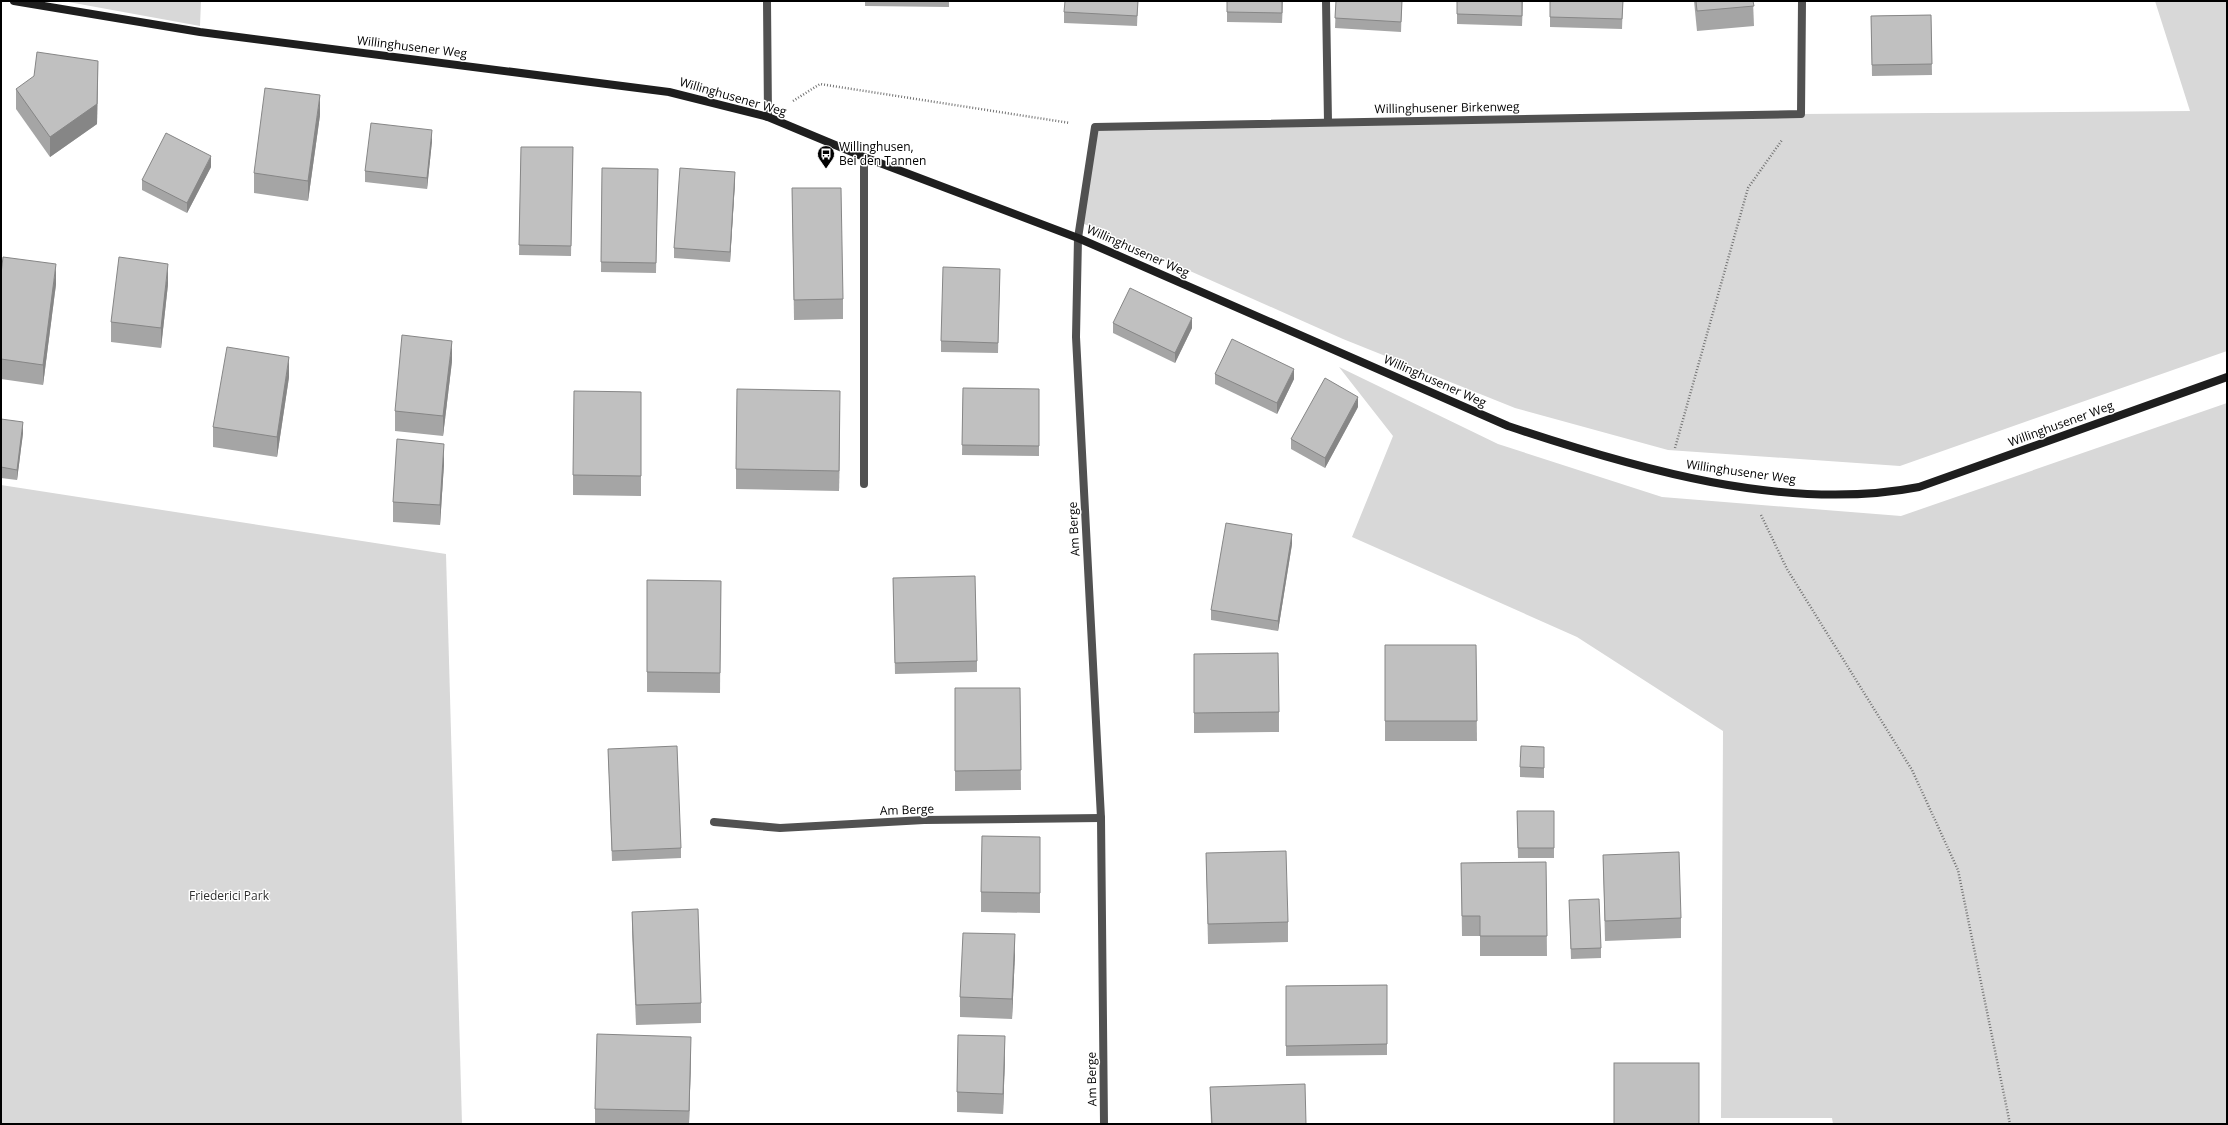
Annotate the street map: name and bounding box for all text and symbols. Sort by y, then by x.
street label: Willinghusener Weg [356,31,469,62]
street label: Willinghusener Weg [678,73,789,120]
street label: Willinghusener Birkenweg [1374,98,1520,117]
place label: Willinghusen, Bei den Tannen [839,138,926,169]
bus stop icon: Willinghusen, Bei den Tannen [816,144,836,169]
street label: Willinghusener Weg [1084,220,1193,281]
street label: Willinghusener Weg [1381,350,1490,411]
street label: Willinghusener Weg [2006,396,2116,450]
street label: Willinghusener Weg [1685,455,1798,488]
street label: Am Berge [1064,501,1083,557]
street label: Am Berge [879,800,935,819]
park label: Friederici Park [189,887,270,904]
street label: Am Berge [1083,1051,1100,1106]

